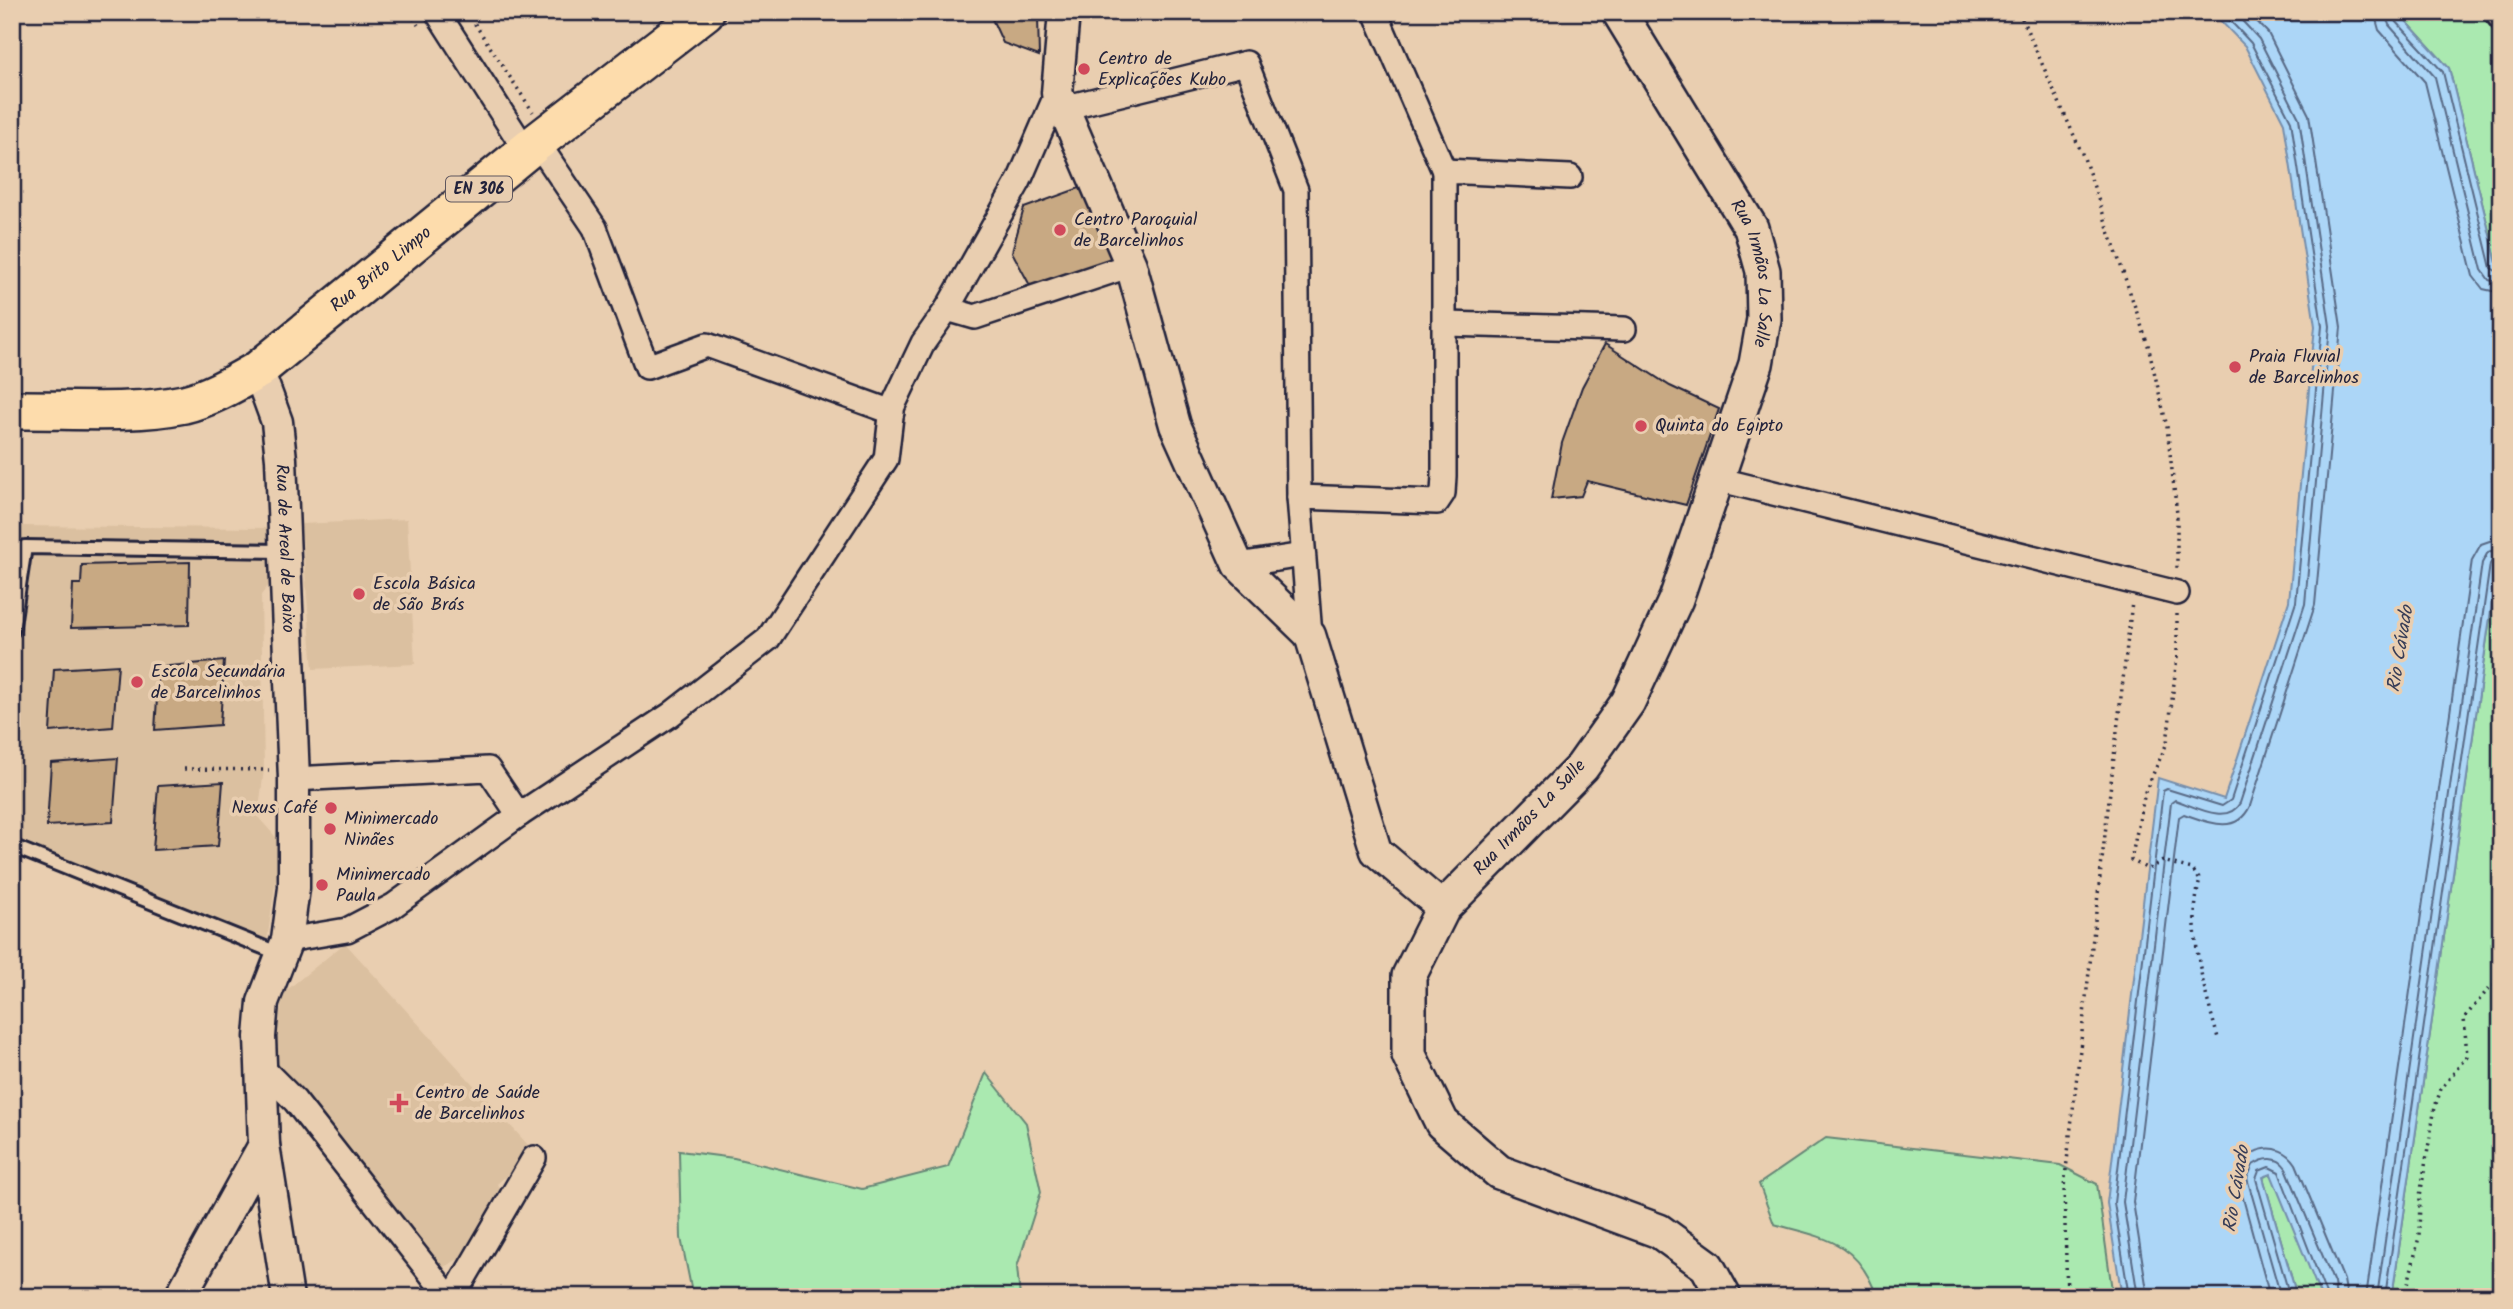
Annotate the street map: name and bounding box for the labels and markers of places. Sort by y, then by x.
place label: Centro de Explicações Kubo [1098,45,1226,95]
marker: Centro de Explicações Kubo [1076,61,1092,77]
place label: Centro Paroquial de Barcelinhos [1074,206,1198,256]
marker: Centro Paroquial de Barcelinhos [1052,222,1068,238]
place label: Praia Fluvial de Barcelinhos [2249,343,2359,393]
marker: Praia Fluvial de Barcelinhos [2227,359,2243,375]
place label: Quinta do Egipto [1655,412,1783,441]
marker: Quinta do Egipto [1633,418,1649,434]
place label: Escola Básica de São Brás [373,570,476,620]
marker: Escola Básica de São Brás [351,586,367,602]
place label: Escola Secundária de Barcelinhos [151,658,286,708]
marker: Escola Secundária de Barcelinhos [129,674,145,690]
place label: Nexus Café [232,794,318,823]
marker: Nexus Café [323,800,339,816]
place label: Minimercado Ninães [344,805,438,855]
marker: Minimercado Ninães [322,821,338,837]
place label: Minimercado Paula [336,861,430,911]
marker: Minimercado Paula [314,877,330,893]
place label: Centro de Saúde de Barcelinhos [415,1079,540,1129]
marker: Centro de Saúde de Barcelinhos [389,1093,409,1113]

